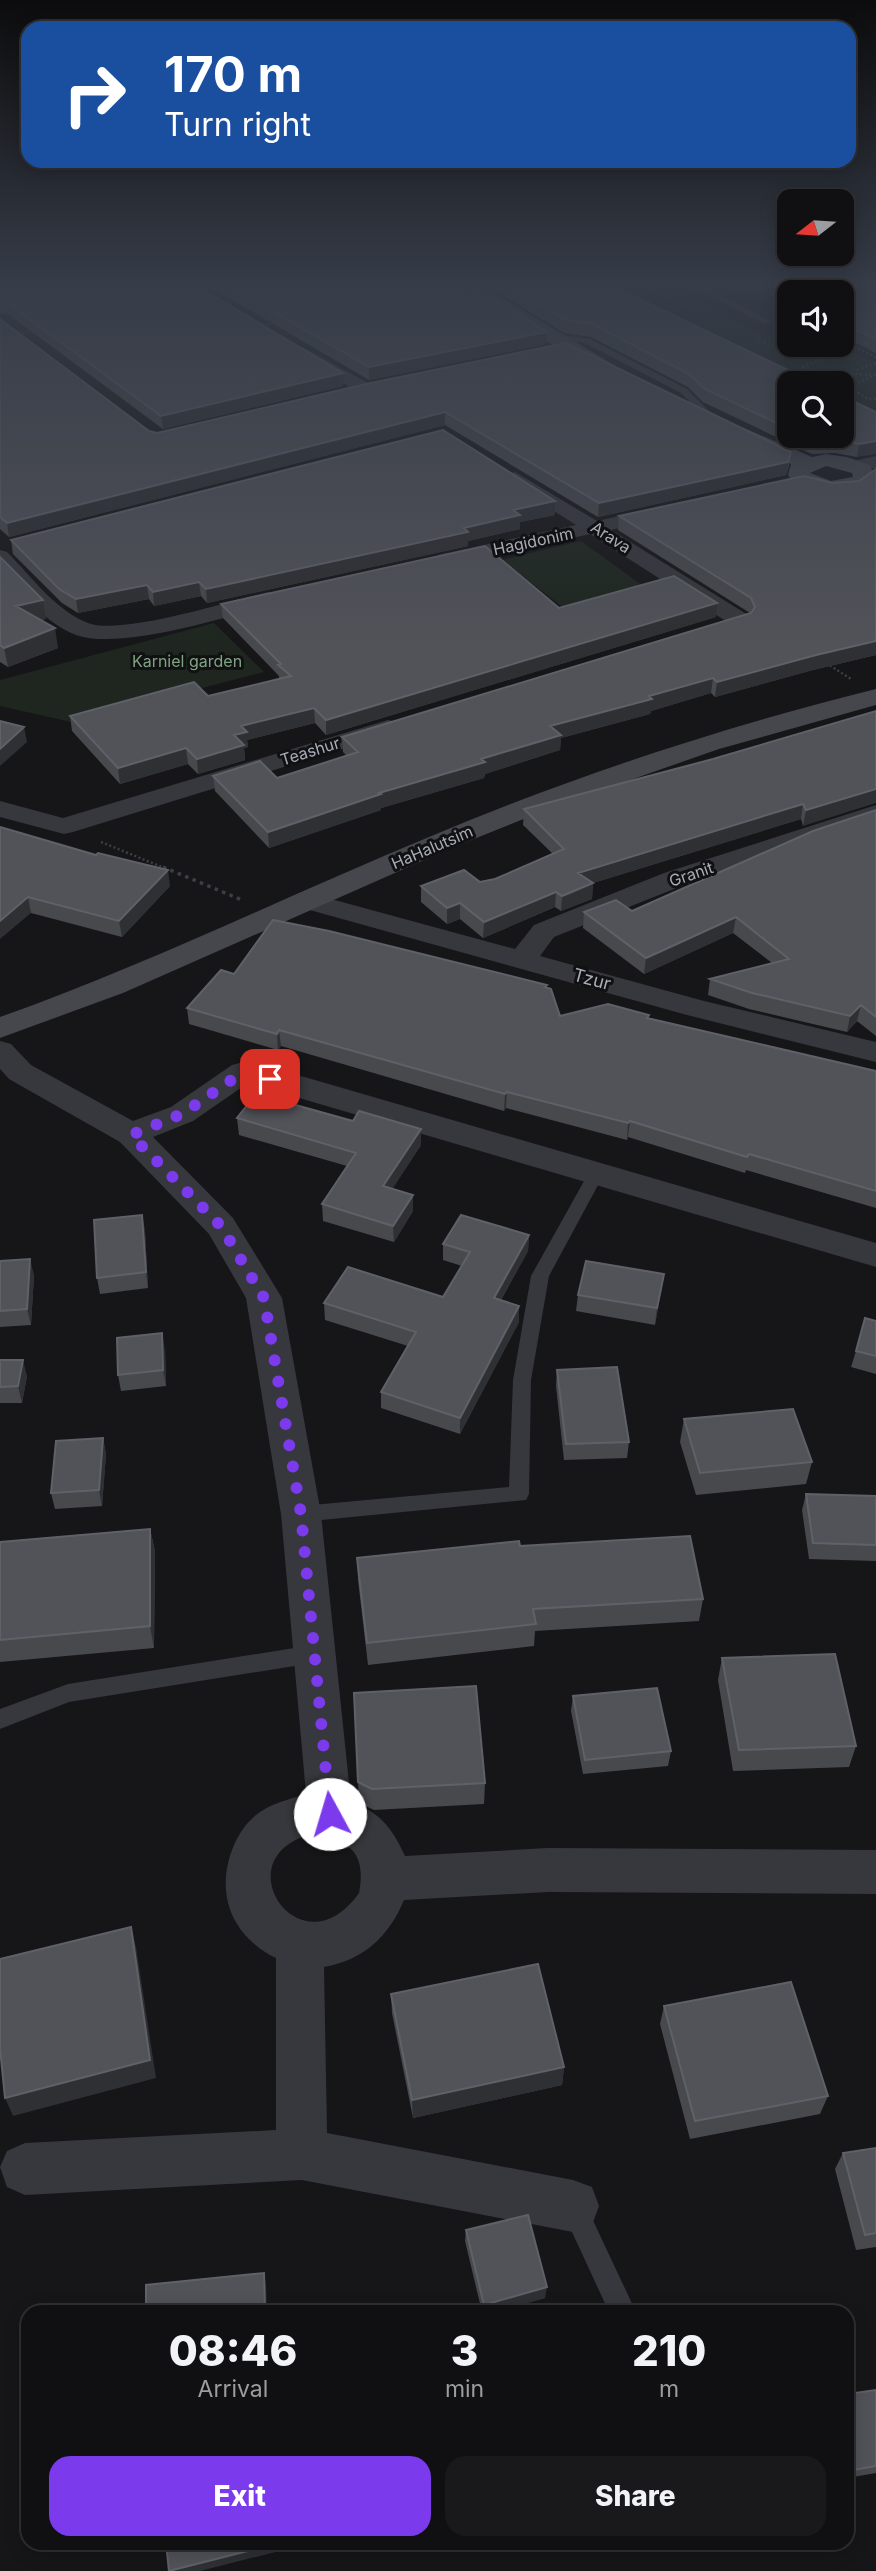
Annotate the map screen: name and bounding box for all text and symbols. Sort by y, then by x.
text: 170 m [164,45,302,104]
icon: right [49,49,140,140]
text: Turn right [164,105,311,144]
north arrow [777,189,854,266]
map controls [777,189,854,448]
button: sound [777,280,854,357]
button: search [777,371,854,448]
street label: Arava [587,517,635,557]
street label: Hagidonim [491,523,575,559]
park label: Karniel garden [132,651,242,671]
street label: Teashur [278,733,342,769]
street label: HaHalutsim [388,821,476,873]
street label: Granit [666,857,716,891]
street label: Tzur [571,964,613,994]
pin [240,1049,300,1109]
icon: arrive [251,1060,289,1098]
position arrow [293,1777,367,1851]
text: 08:46 [169,2325,297,2376]
text: 3 [451,2325,478,2376]
text: 210 [632,2325,706,2376]
text: Arrival [198,2375,268,2403]
text: min [445,2375,484,2403]
text: m [659,2375,679,2403]
button: Exit [49,2456,431,2536]
button: Share [445,2456,826,2536]

